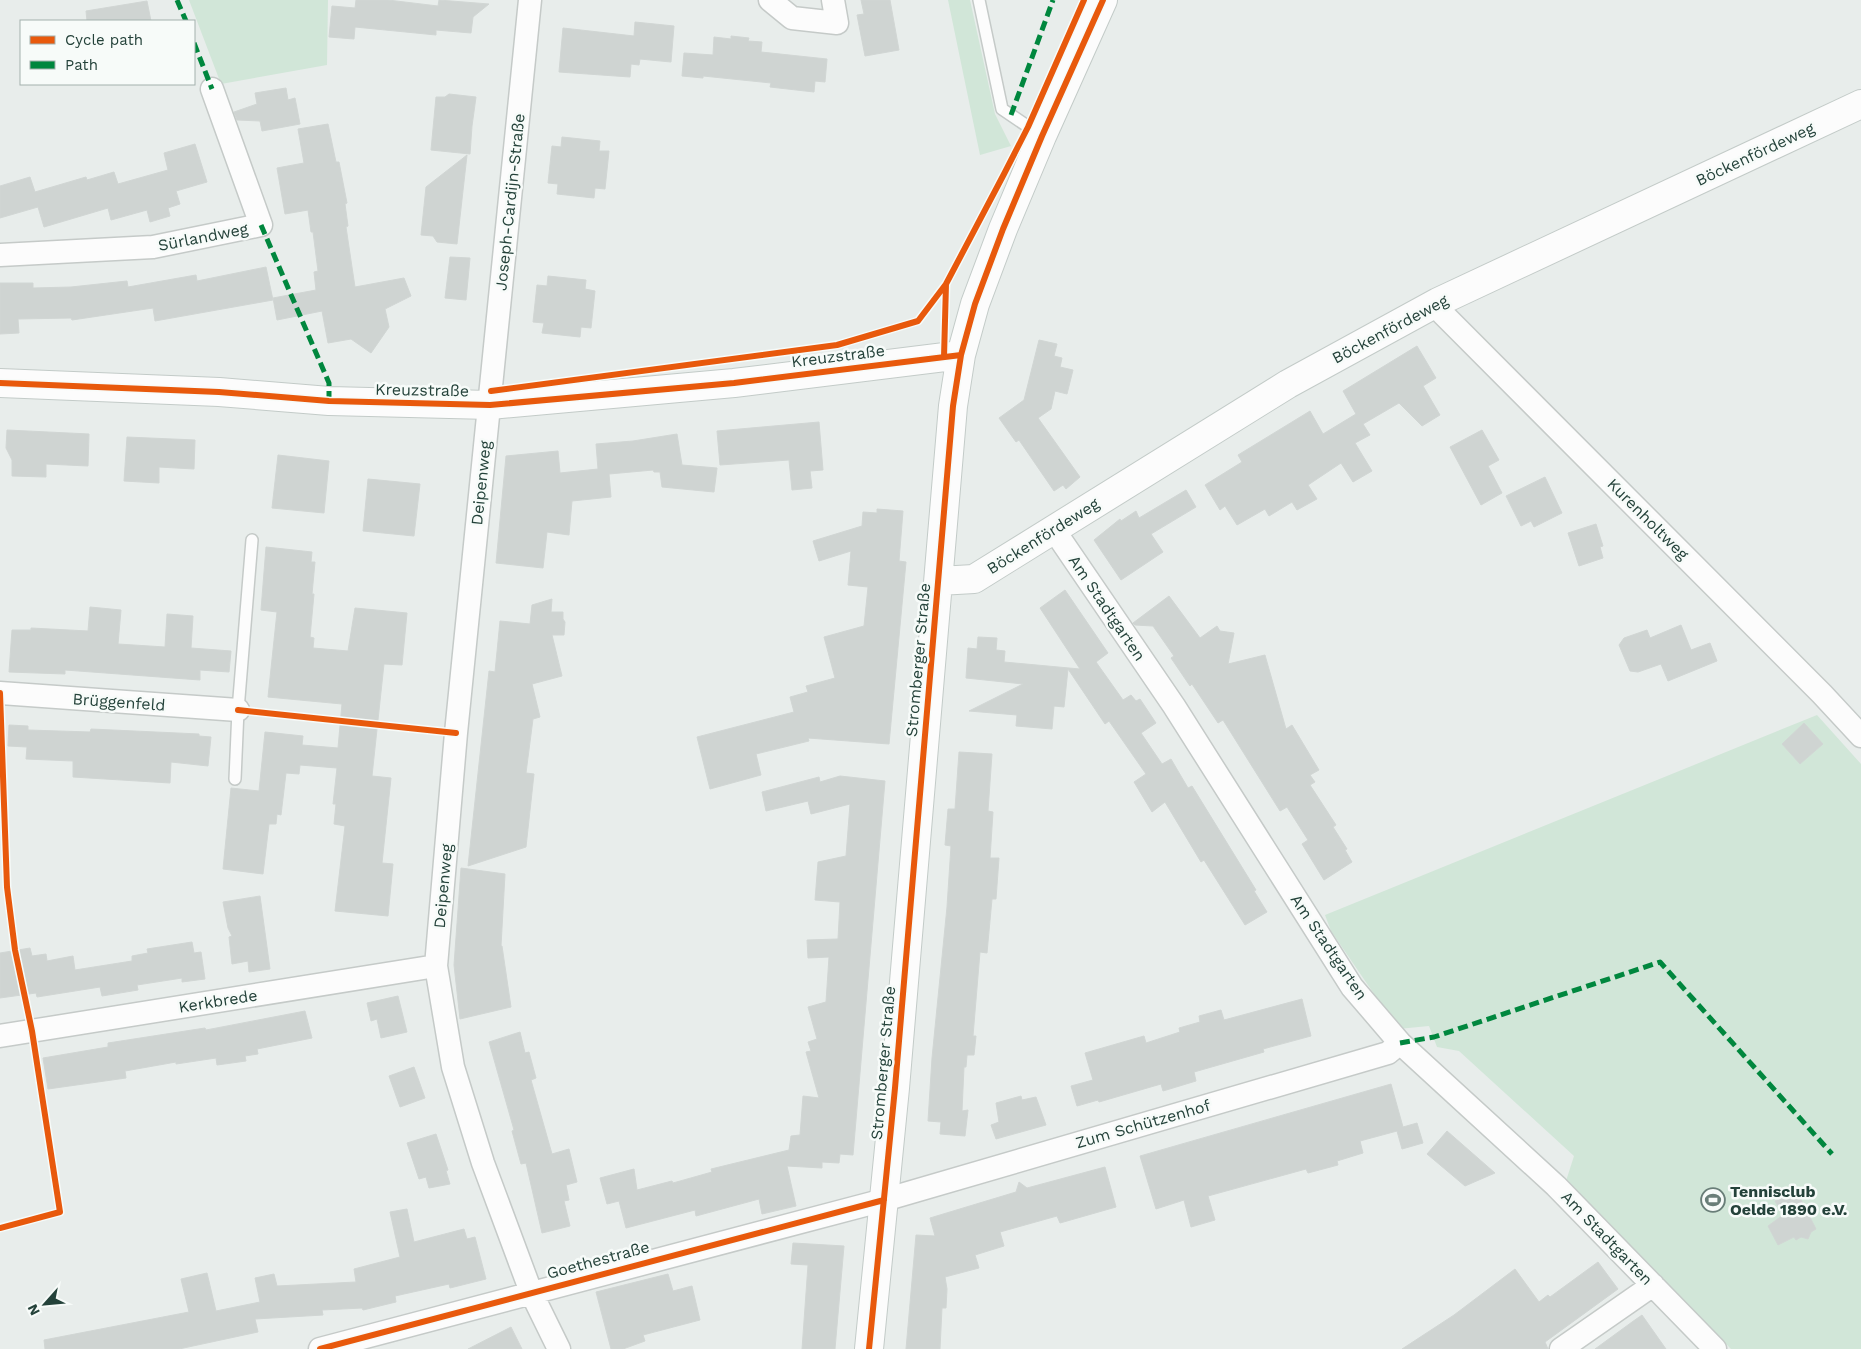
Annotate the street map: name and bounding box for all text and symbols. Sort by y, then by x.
legend [20,20,195,85]
text: Cycle path [65,31,143,49]
text: Path [65,56,98,74]
street label: Joseph-Cardijn-Straße [491,112,529,292]
street label: Böckenfördeweg [1693,118,1818,190]
street label: Sürlandweg [156,219,250,255]
street label: Böckenfördeweg [1329,290,1452,368]
street label: Kreuzstraße [790,341,886,371]
street label: Kreuzstraße [375,380,469,400]
street label: Deipenweg [467,439,495,526]
street label: Kurenholtweg [1603,474,1693,564]
street label: Böckenfördeweg [983,494,1103,578]
street label: Am Stadtgarten [1065,552,1149,664]
street label: Stromberger Straße [902,582,934,738]
street label: Brüggenfeld [72,689,166,715]
street label: Deipenweg [430,842,456,929]
street label: Am Stadtgarten [1287,891,1371,1003]
street label: Kerkbrede [177,985,259,1017]
street label: Stromberger Straße [867,985,899,1141]
street label: Zum Schützenhof [1073,1095,1213,1152]
place label: Tennisclub Oelde 1890 e.V. [1730,1182,1848,1219]
street label: Am Stadtgarten [1557,1187,1657,1289]
sports icon: Tennisclub Oelde 1890 e.V. [1700,1187,1726,1213]
street label: Goethestraße [545,1237,651,1283]
north arrow [20,1279,70,1329]
text: N [24,1302,43,1318]

